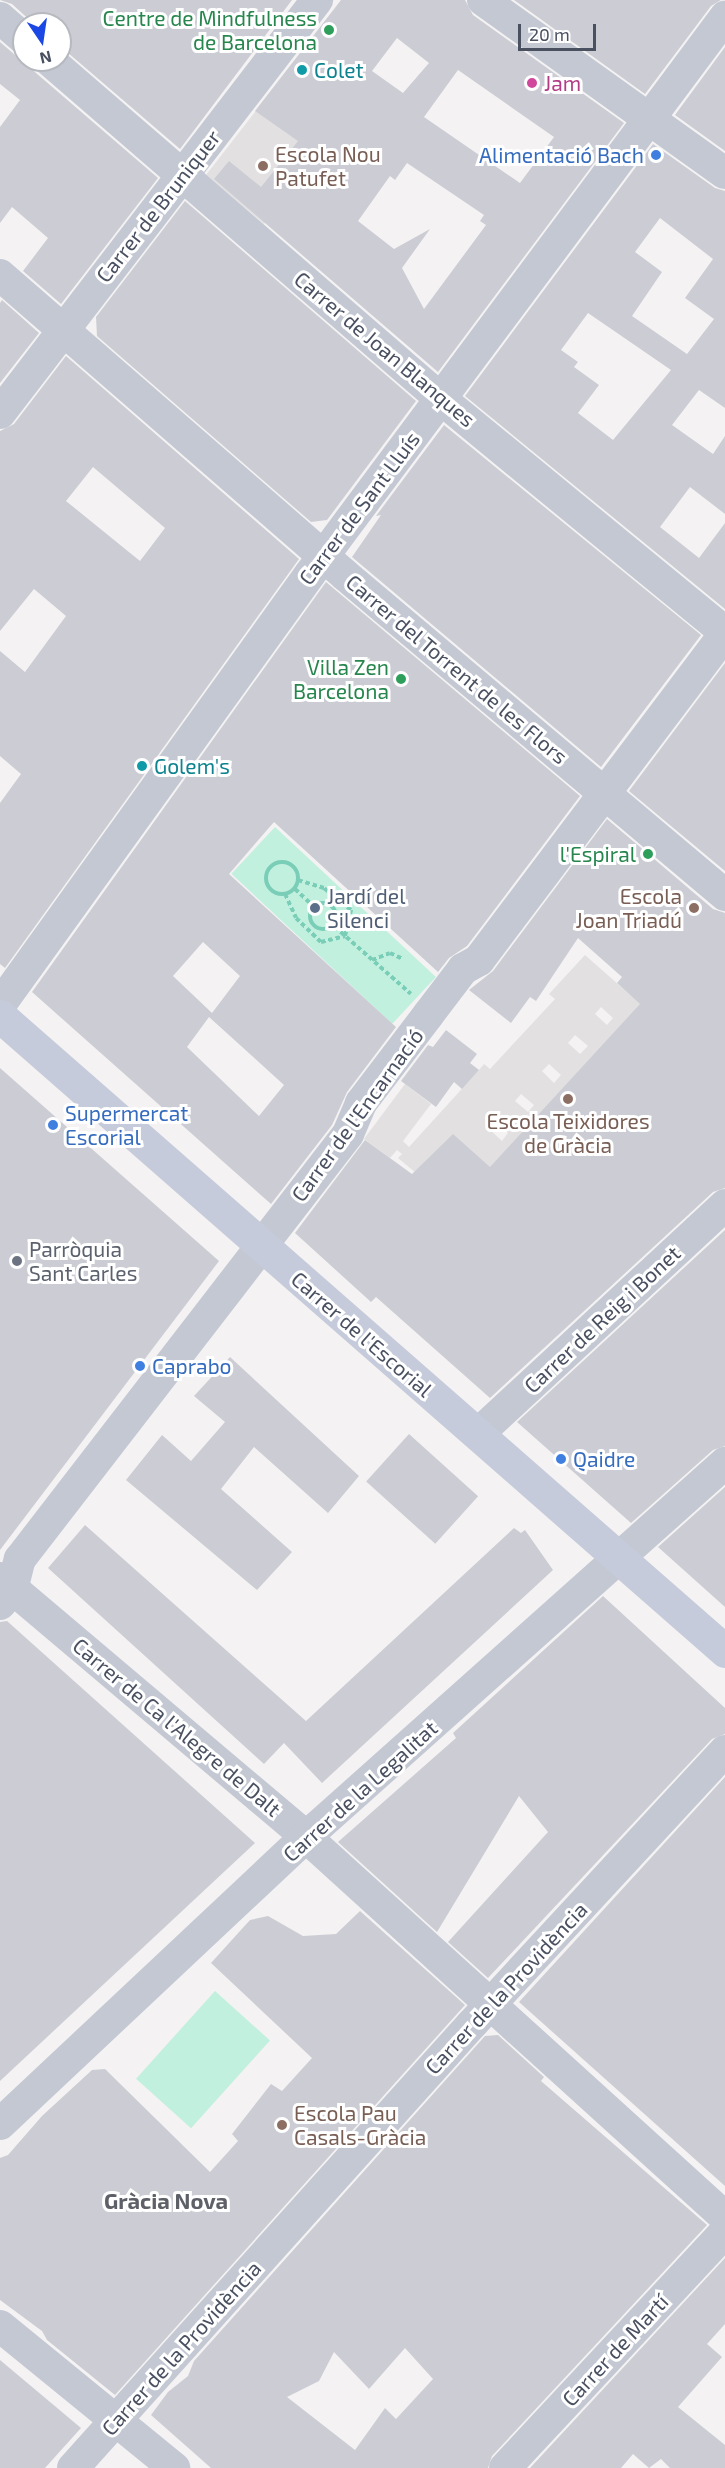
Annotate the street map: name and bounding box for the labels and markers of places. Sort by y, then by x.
place label: Centre de Mindfulness de Barcelona [103,5,317,55]
marker: Centre de Mindfulness de Barcelona [322,23,336,37]
place label: Colet [314,57,363,83]
marker: Colet [295,63,309,77]
place label: Jam [544,70,581,96]
marker: Jam [525,76,539,90]
place label: Escola Nou Patufet [275,141,381,191]
place label: Alimentació Bach [479,142,644,168]
marker: Alimentació Bach [649,148,663,162]
marker: Escola Nou Patufet [256,159,270,173]
place label: Villa Zen Barcelona [293,654,389,704]
marker: Villa Zen Barcelona [394,672,408,686]
place label: Golem's [154,753,230,779]
marker: Golem's [135,759,149,773]
place label: l'Espiral [560,841,636,867]
marker: l'Espiral [641,847,655,861]
place label: Jardí del Silenci [327,883,405,933]
place label: Escola Joan Triadú [575,883,682,933]
marker: Jardí del Silenci [308,901,322,915]
marker: Escola Joan Triadú [687,901,701,915]
marker: Escola Teixidores de Gràcia [561,1092,575,1106]
place label: Supermercat Escorial [65,1100,188,1150]
place label: Escola Teixidores de Gràcia [486,1108,650,1158]
marker: Supermercat Escorial [46,1118,60,1132]
place label: Parròquia Sant Carles [29,1236,137,1286]
marker: Parròquia Sant Carles [10,1254,24,1268]
place label: Caprabo [152,1353,232,1379]
marker: Caprabo [133,1359,147,1373]
place label: Qaidre [573,1446,635,1472]
marker: Qaidre [554,1452,568,1466]
place label: Escola Pau Casals-Gràcia [294,2100,426,2150]
marker: Escola Pau Casals-Gràcia [275,2118,289,2132]

